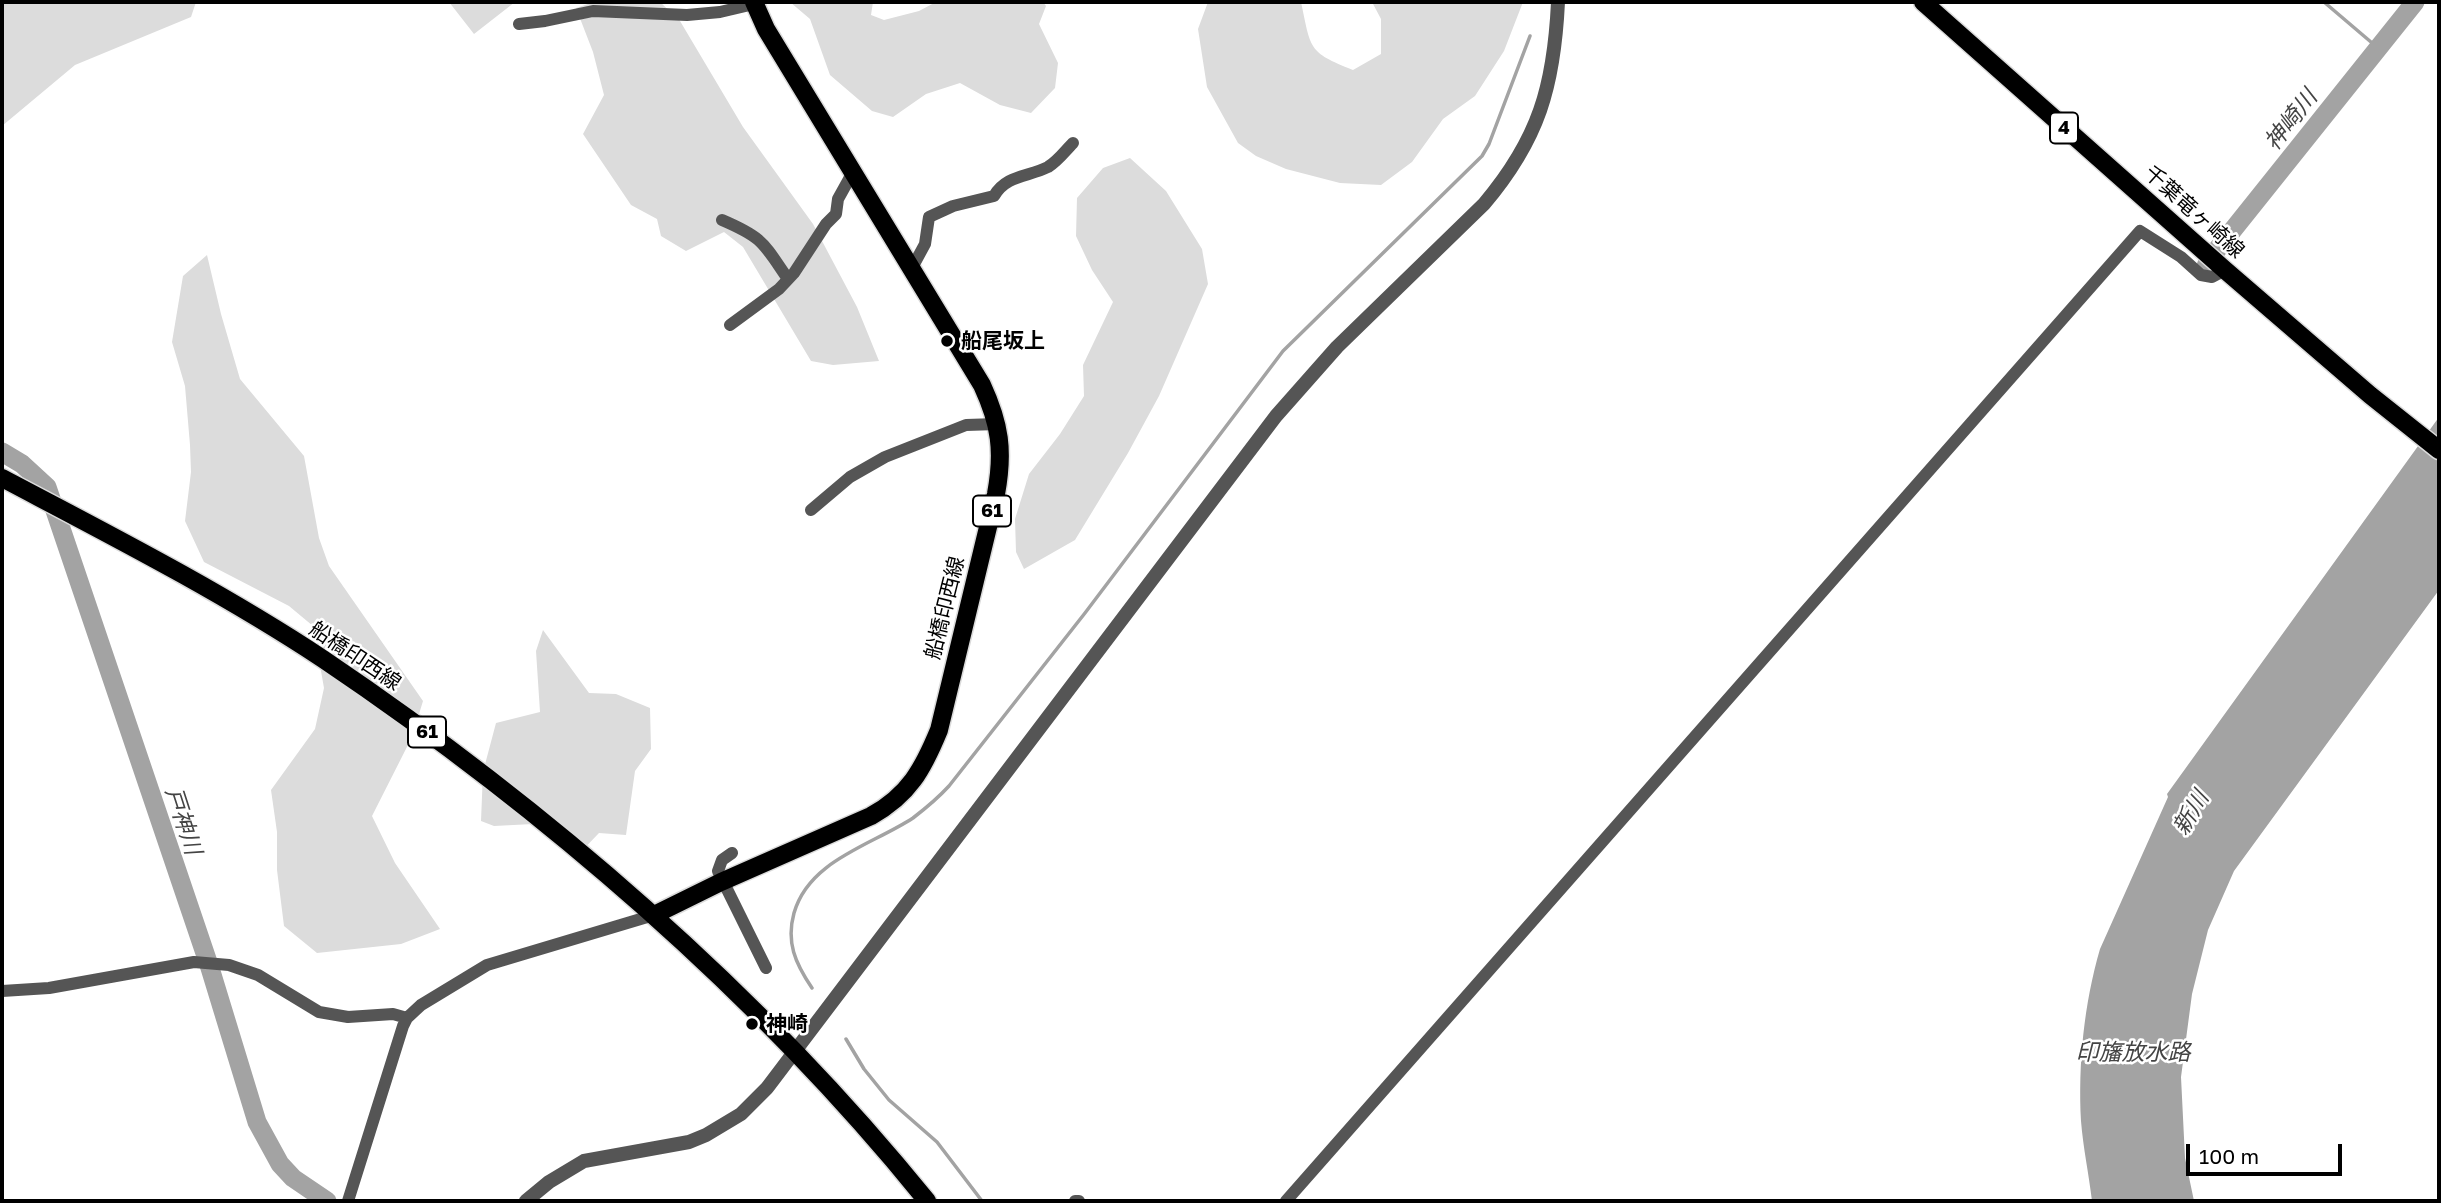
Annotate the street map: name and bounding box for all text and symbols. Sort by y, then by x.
water label: 神崎川 [2259,84,2323,156]
road number: 4 [2050,112,2078,144]
street label: 千葉竜ヶ崎線 [2139,160,2249,264]
place label: 船尾坂上 [961,328,1045,354]
marker: 船尾坂上 [939,333,955,349]
road number: 61 [973,496,1011,526]
street label: 船橋印西線 [920,554,970,662]
street label: 船橋印西線 [304,616,406,696]
road number: 61 [408,716,446,748]
water label: 戸神川 [159,784,207,858]
water label: 新川 [2167,786,2215,840]
place label: 神崎 [766,1011,808,1037]
marker: 神崎 [744,1016,760,1032]
water label: 印旛放水路 [2076,1039,2190,1067]
scale bar [2189,1130,2345,1174]
text: 100 m [2199,1143,2259,1169]

